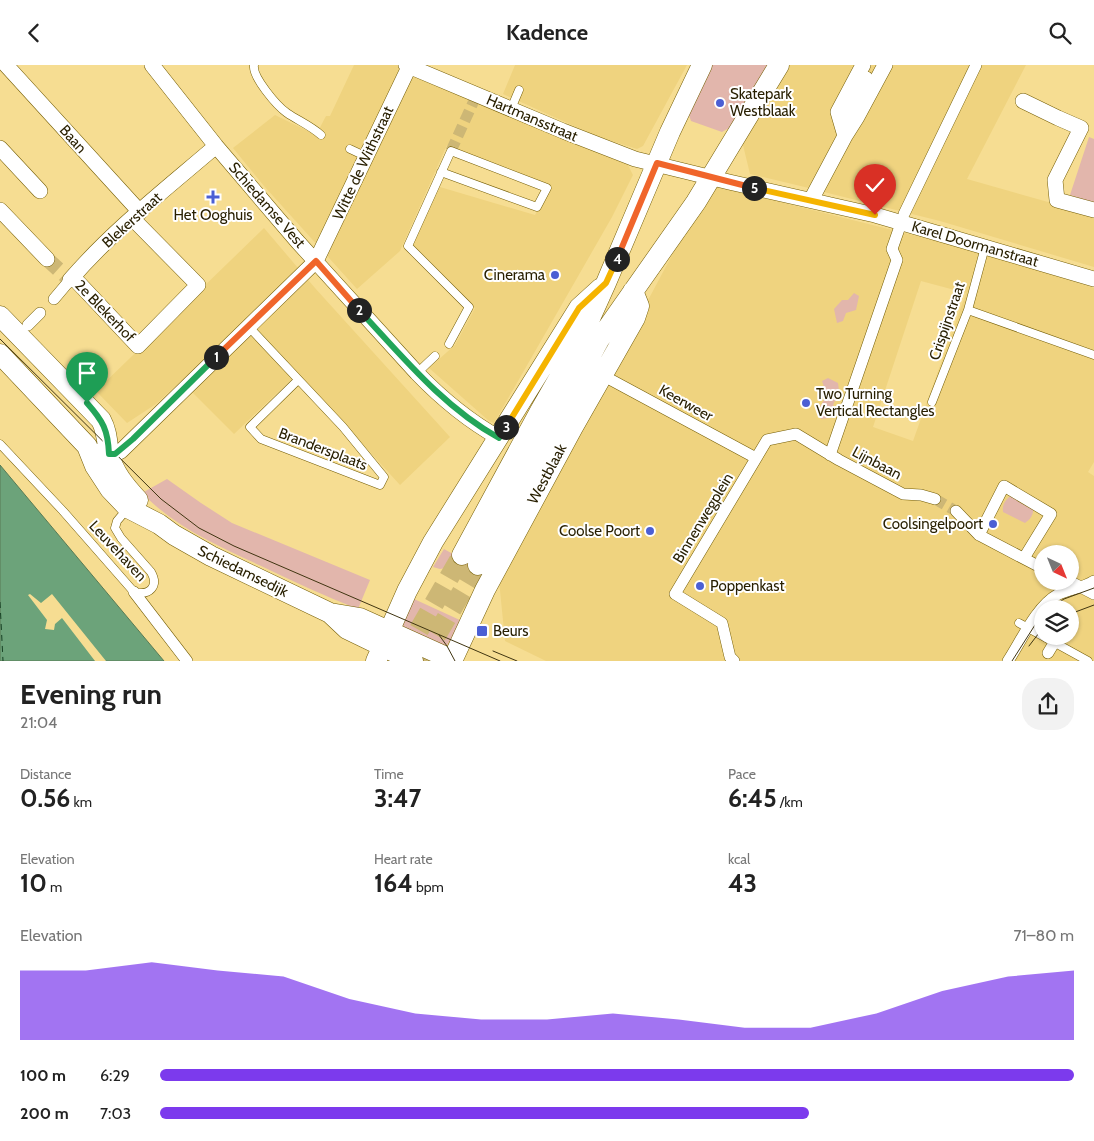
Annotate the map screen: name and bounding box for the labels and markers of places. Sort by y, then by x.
place label: Skatepark Westblaak [730,85,796,120]
marker: Skatepark Westblaak [714,97,726,109]
pin [854,164,896,215]
pin: 5 [742,175,766,201]
marker: Het Ooghuis [206,190,220,204]
place label: Het Ooghuis [173,206,253,224]
pin: 4 [604,247,630,271]
place label: Cinerama [484,266,546,284]
marker: Cinerama [549,269,561,281]
pin: 2 [346,297,372,323]
pin: 1 [204,345,228,369]
pin [66,352,108,403]
place label: Two Turning Vertical Rectangles [816,385,935,420]
marker: Two Turning Vertical Rectangles [800,397,812,409]
pin: 3 [494,415,518,439]
place label: Coolsingelpoort [883,515,983,533]
marker: Coolsingelpoort [987,518,999,530]
place label: Coolse Poort [559,522,640,540]
marker: Coolse Poort [644,525,656,537]
place label: Poppenkast [710,577,785,595]
marker: Poppenkast [694,580,706,592]
place label: Beurs [493,622,528,640]
marker: Beurs [475,624,489,638]

